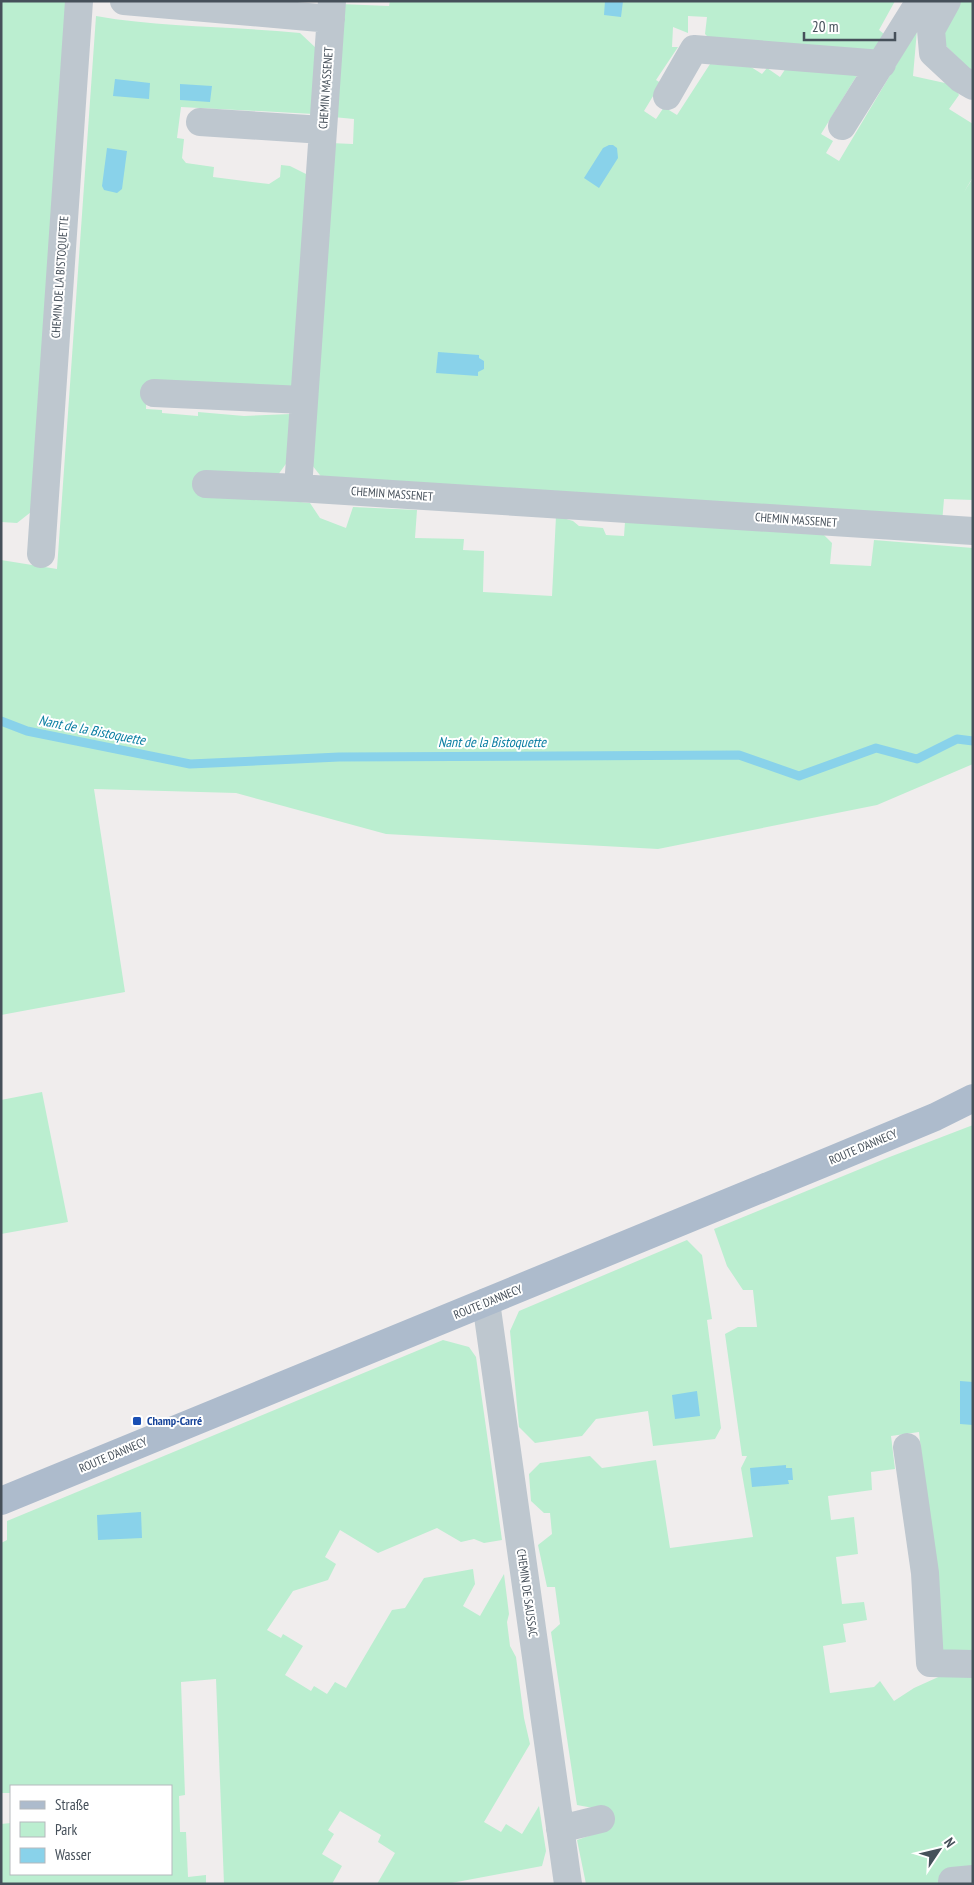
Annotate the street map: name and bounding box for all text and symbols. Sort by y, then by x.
scale bar [804,10,895,42]
text: 20 m [812,17,838,36]
street label: CHEMIN MASSENET [315,46,336,130]
street label: CHEMIN DE LA BISTOQUETTE [48,215,71,339]
street label: CHEMIN MASSENET [350,483,434,504]
street label: CHEMIN MASSENET [754,509,838,530]
water label: Nant de la Bistoquette [37,711,148,749]
water label: Nant de la Bistoquette [438,733,547,751]
street label: ROUTE D'ANNECY [826,1125,900,1168]
street label: ROUTE D'ANNECY [451,1281,525,1322]
place label: Champ-Carré [147,1413,202,1428]
marker: Champ-Carré [131,1415,143,1427]
street label: ROUTE D'ANNECY [76,1433,150,1476]
street label: CHEMIN DE SAUSSAC [514,1548,541,1638]
legend [10,1785,172,1875]
text: Straße [55,1795,89,1814]
text: Park [55,1820,77,1839]
north arrow [914,1825,964,1875]
text: N [940,1834,959,1851]
text: Wasser [55,1845,92,1864]

